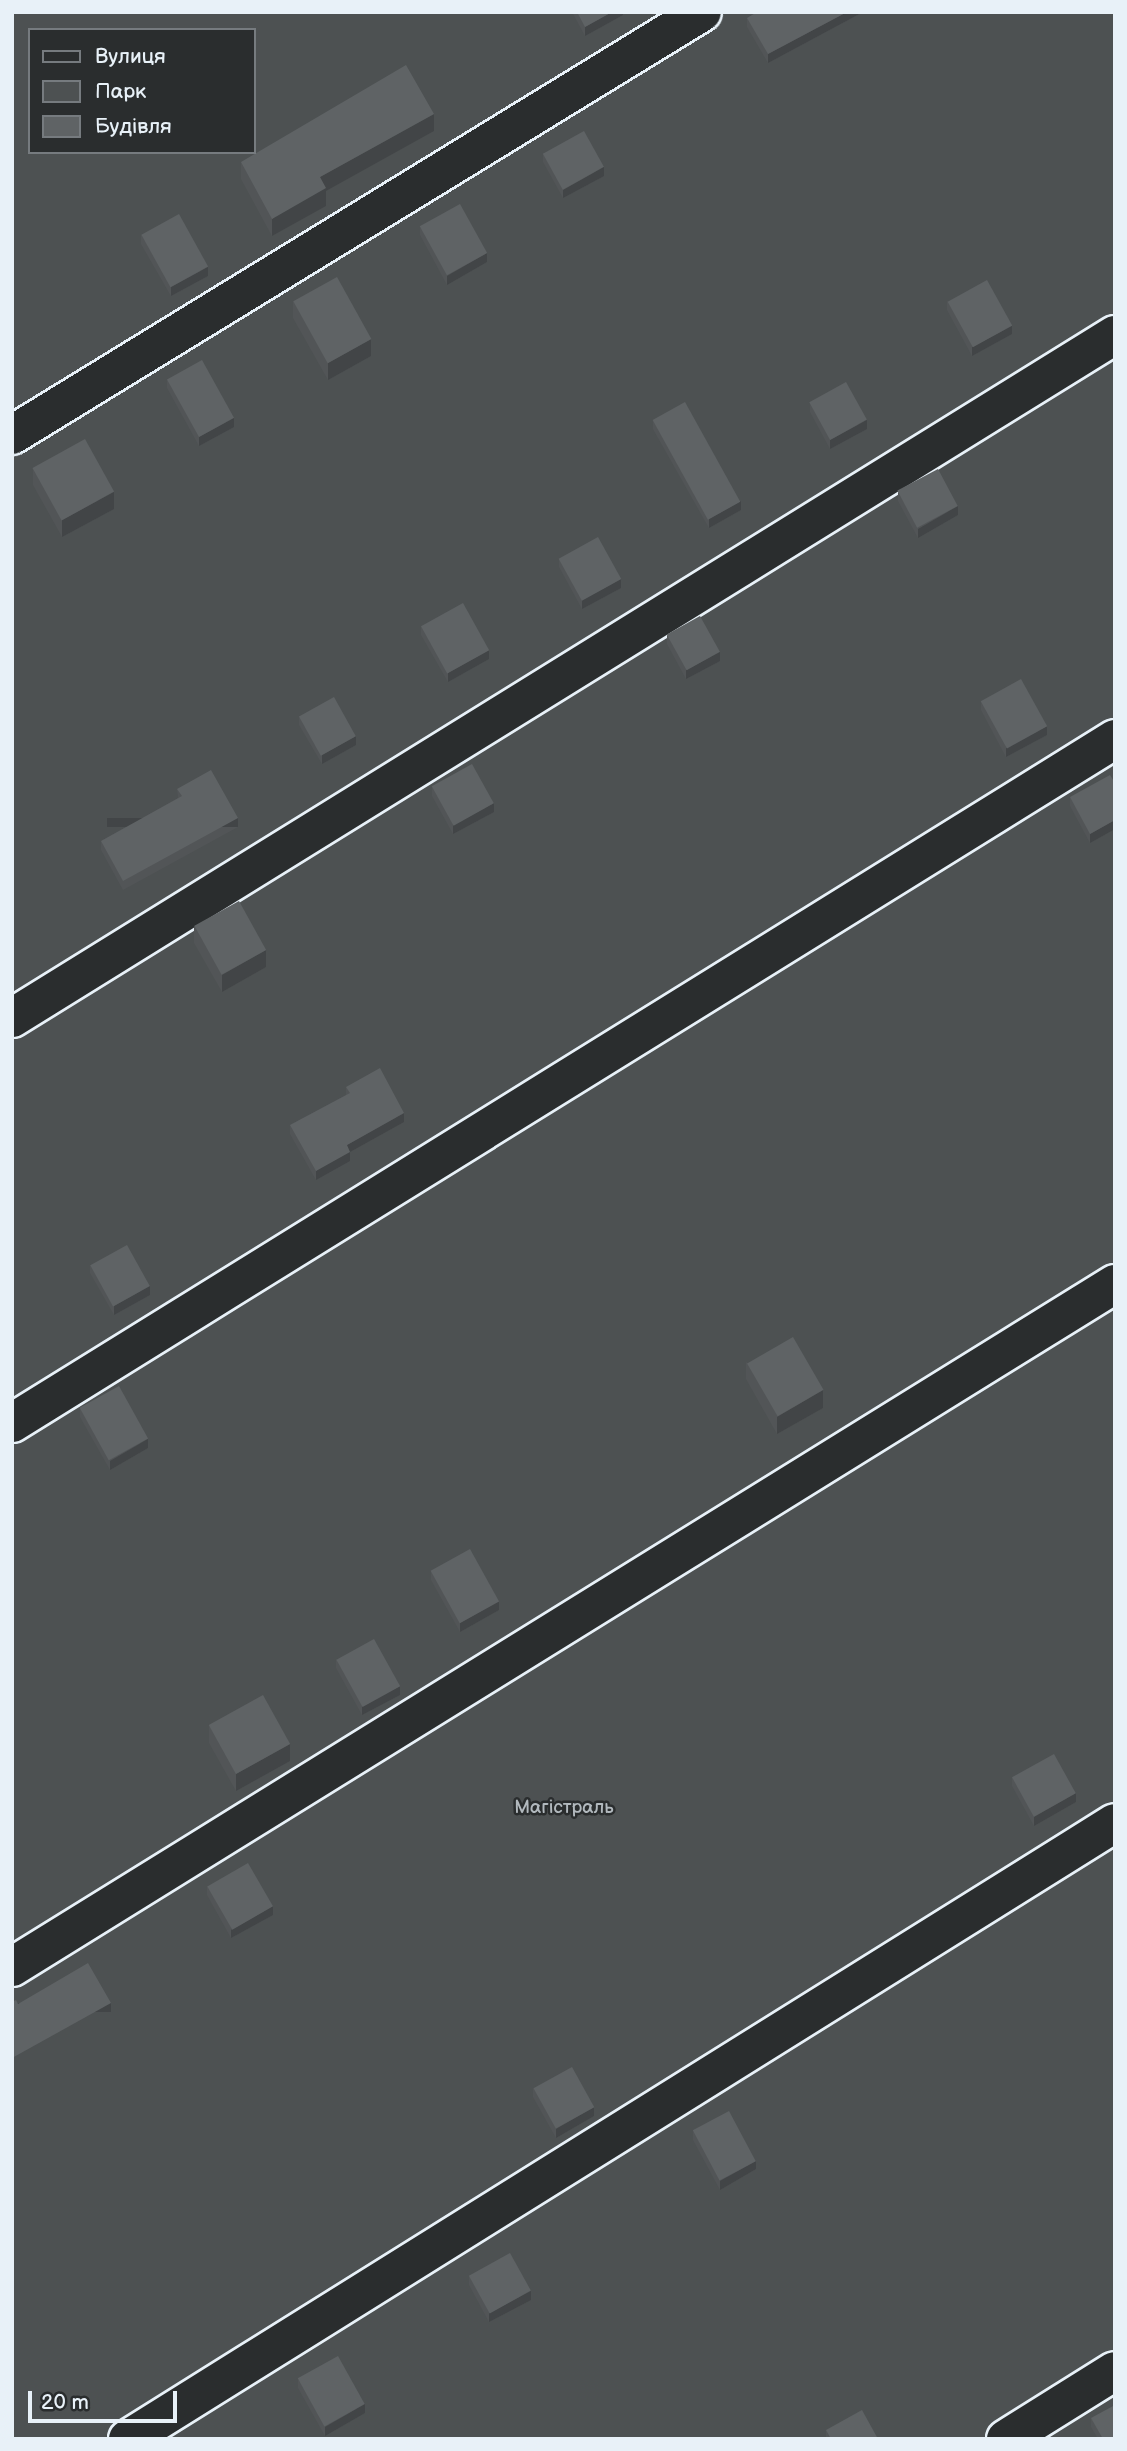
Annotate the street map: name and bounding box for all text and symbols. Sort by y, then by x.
legend [28,28,256,154]
text: Вулиця [95,44,166,69]
text: Парк [95,79,146,104]
text: Будівля [95,114,172,139]
park label: Магістраль [514,1797,614,1819]
scale bar [32,2378,180,2422]
text: 20 m [41,2390,89,2415]

